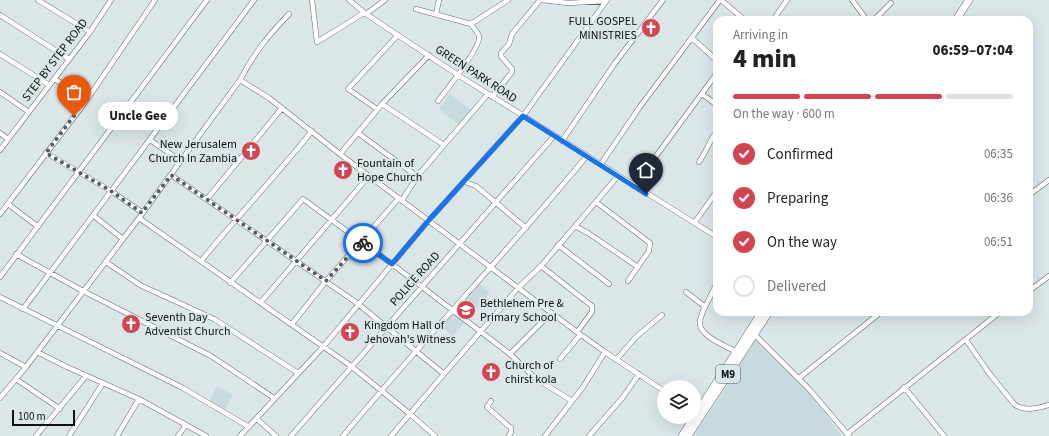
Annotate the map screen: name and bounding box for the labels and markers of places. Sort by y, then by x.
place label: FULL GOSPEL MINISTRIES [569,13,637,44]
church icon: FULL GOSPEL MINISTRIES [640,17,662,39]
pin [57,75,91,116]
callout: Uncle Gee [98,102,178,130]
place label: New Jerusalem Church In Zambia [149,136,237,167]
church icon: New Jerusalem Church In Zambia [240,140,262,162]
pin [629,153,663,194]
place label: Fountain of Hope Church [357,155,422,186]
church icon: Fountain of Hope Church [332,159,354,181]
place label: Bethlehem Pre & Primary School [480,295,565,326]
school or university icon: Bethlehem Pre & Primary School [455,299,477,321]
place label: Seventh Day Adventist Church [145,309,230,340]
church icon: Seventh Day Adventist Church [120,313,142,335]
place label: Kingdom Hall of Jehovah's Witness [364,317,456,348]
church icon: Kingdom Hall of Jehovah's Witness [339,321,361,343]
place label: Church of chirst kola [505,357,557,388]
church icon: Church of chirst kola [480,361,502,383]

